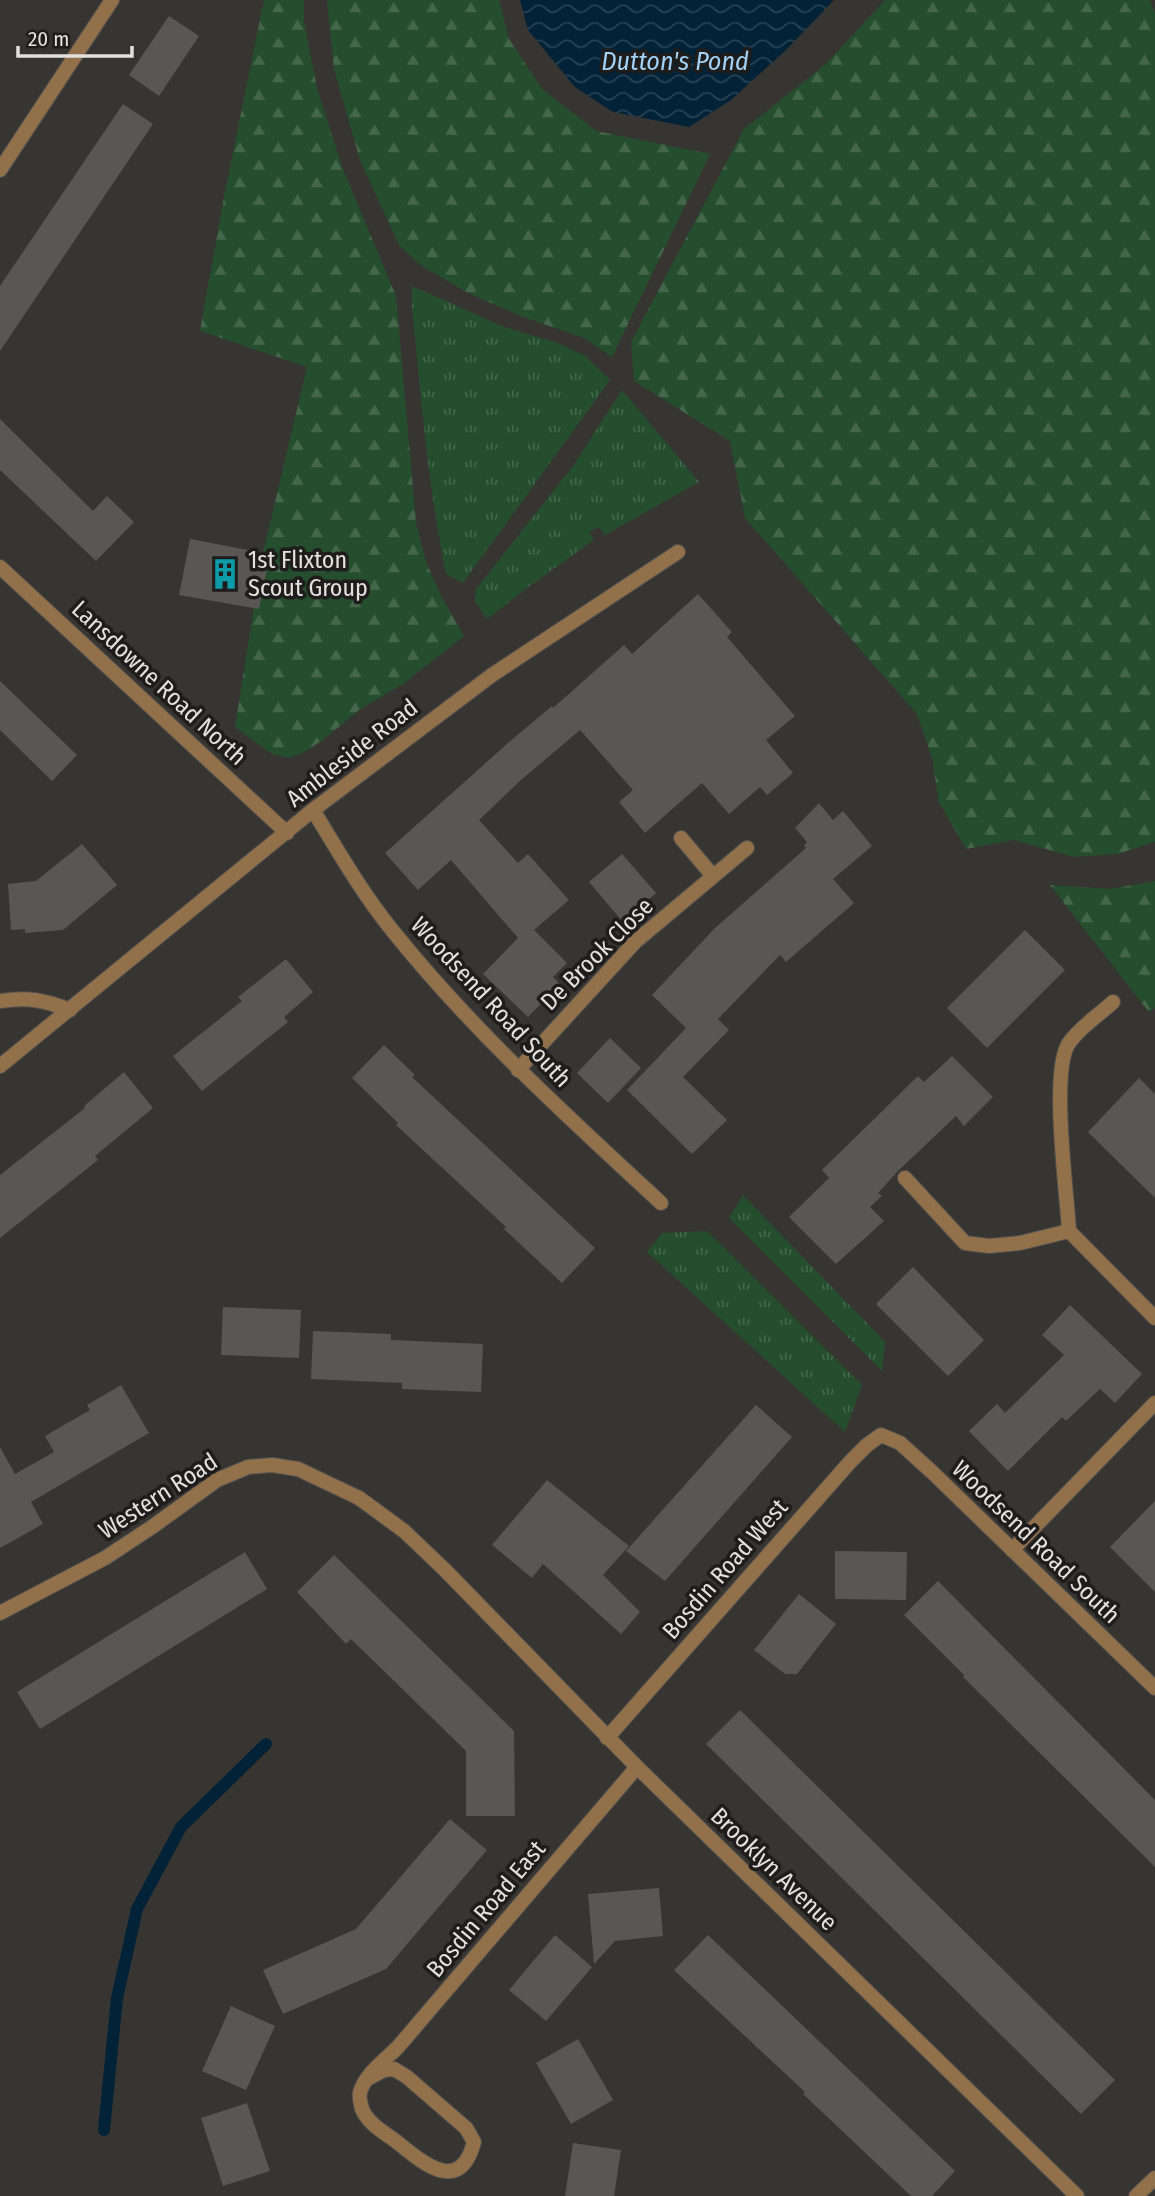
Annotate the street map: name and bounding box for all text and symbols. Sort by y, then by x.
scale bar [18,14,131,58]
text: 20 m [28,26,69,52]
water label: Dutton's Pond [601,46,749,77]
place label: 1st Flixton Scout Group [248,546,368,602]
building icon: 1st Flixton Scout Group [208,557,242,591]
street label: Lansdowne Road North [66,595,252,771]
street label: Ambleside Road [281,693,423,813]
street label: De Brook Close [535,892,659,1016]
street label: Woodsend Road South [405,911,577,1093]
street label: Western Road [94,1447,222,1545]
street label: Woodsend Road South [946,1455,1126,1629]
street label: Bosdin Road West [657,1493,793,1645]
street label: Brooklyn Avenue [705,1802,843,1936]
street label: Bosdin Road East [421,1835,551,1983]

